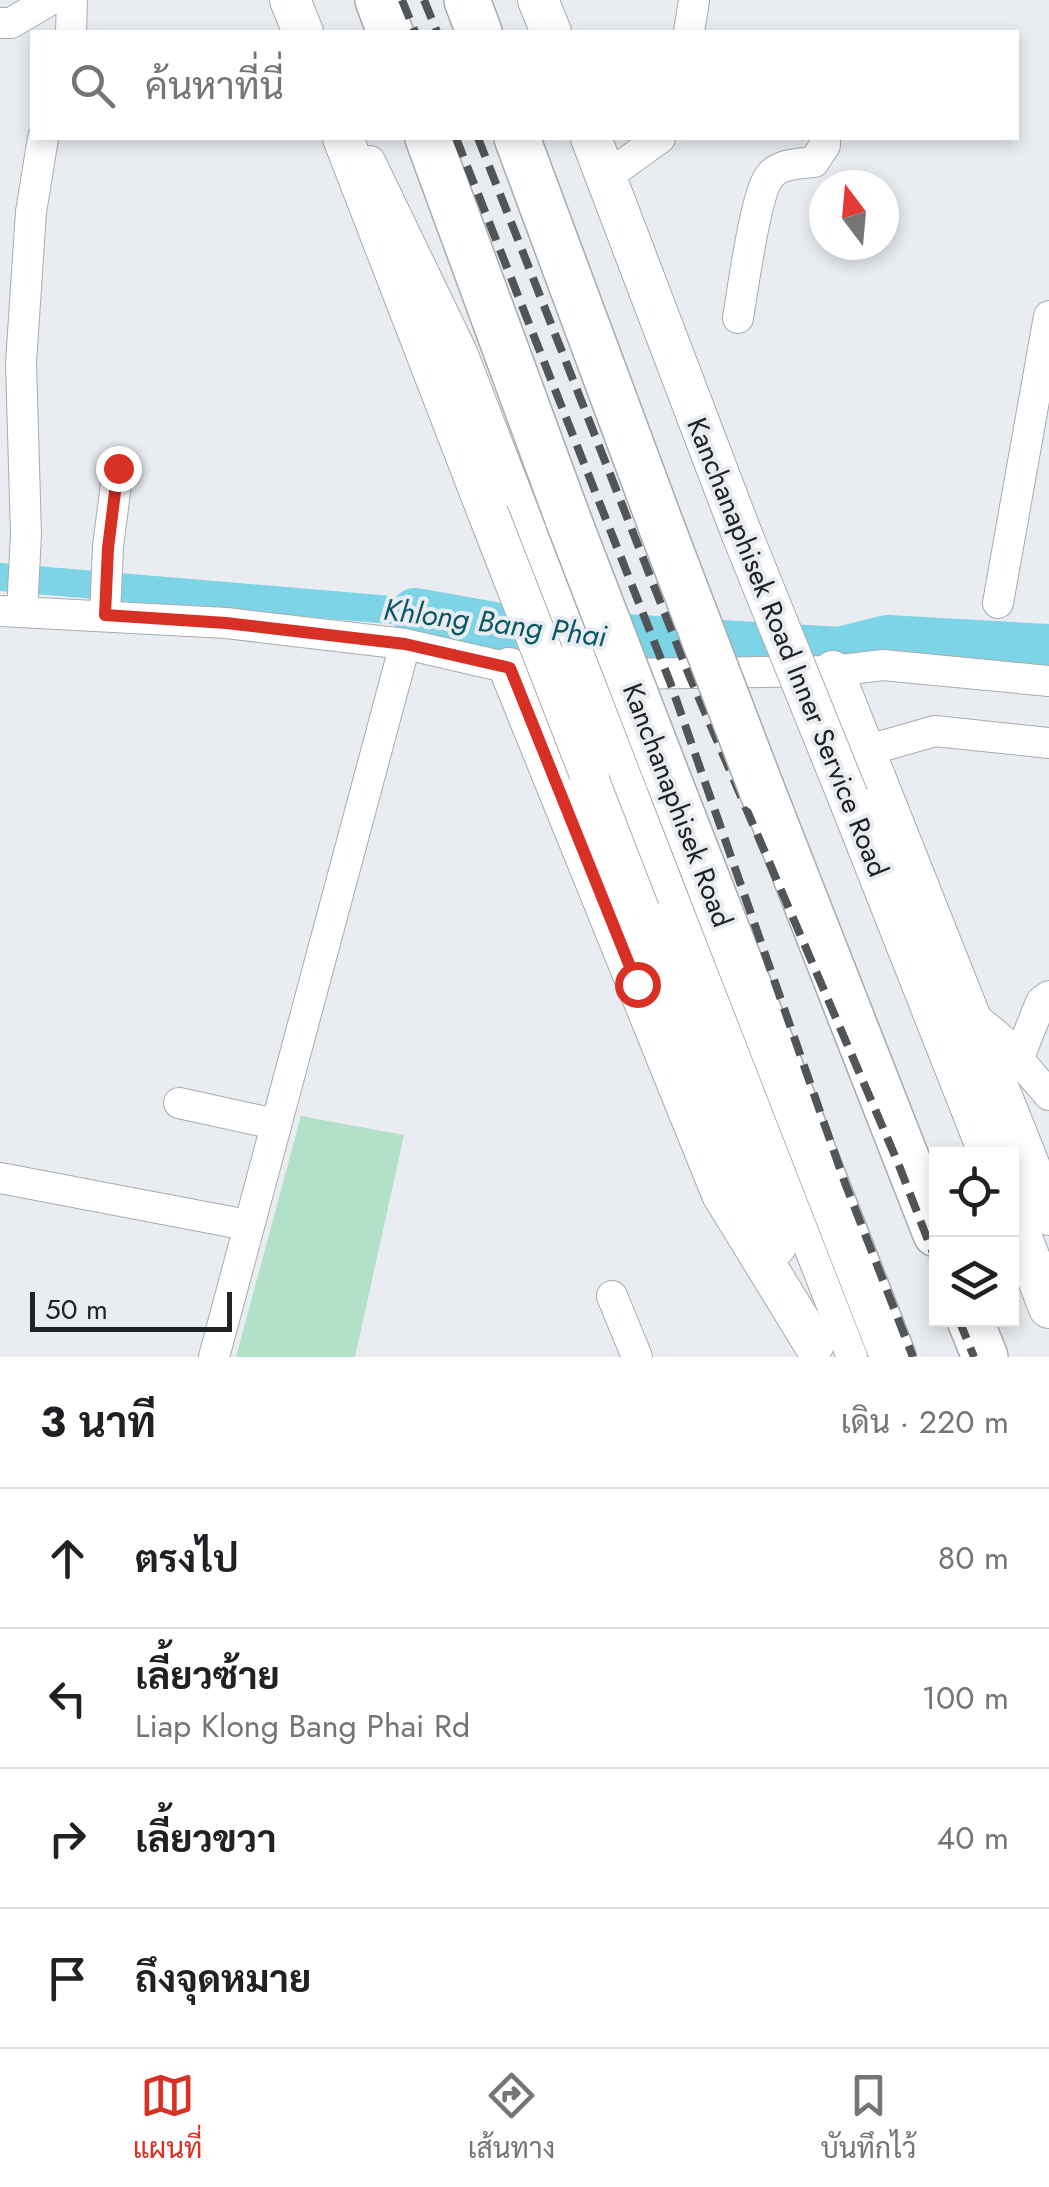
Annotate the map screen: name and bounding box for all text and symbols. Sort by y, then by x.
search box [30,30,1019,140]
icon: search [65,58,120,113]
text: ค้นหาที่นี่ [145,58,284,113]
north arrow [809,170,899,260]
street label: Kanchanaphisek Road Inner Service Road [676,411,899,883]
route end [96,446,142,492]
water label: Khlong Bang Phai [381,587,609,658]
street label: Kanchanaphisek Road [612,677,743,933]
route start [615,962,661,1008]
map controls [929,1147,1019,1327]
button: locate [929,1147,1019,1237]
button: layers [929,1237,1019,1327]
scale bar [30,1287,232,1332]
text: 50 m [45,1289,108,1330]
text: 3 นาที [40,1392,156,1453]
text: เดิน · 220 m [841,1399,1009,1445]
icon: ahead [40,1531,95,1586]
text: ตรงไป [135,1531,239,1586]
text: 80 m [938,1535,1009,1581]
text: เลี้ยวซ้าย [135,1648,280,1703]
icon: left [40,1671,95,1726]
text: 100 m [922,1675,1009,1721]
text: Liap Klong Bang Phai Rd [135,1703,470,1749]
icon: right [40,1811,95,1866]
text: เลี้ยวขวา [135,1811,277,1866]
text: 40 m [937,1815,1009,1861]
icon: arrive [40,1951,95,2006]
text: ถึงจุดหมาย [135,1951,311,2006]
tab: แผนที่ [133,2068,203,2169]
tab: เส้นทาง [468,2068,555,2169]
tab: บันทึกไว้ [821,2068,916,2169]

